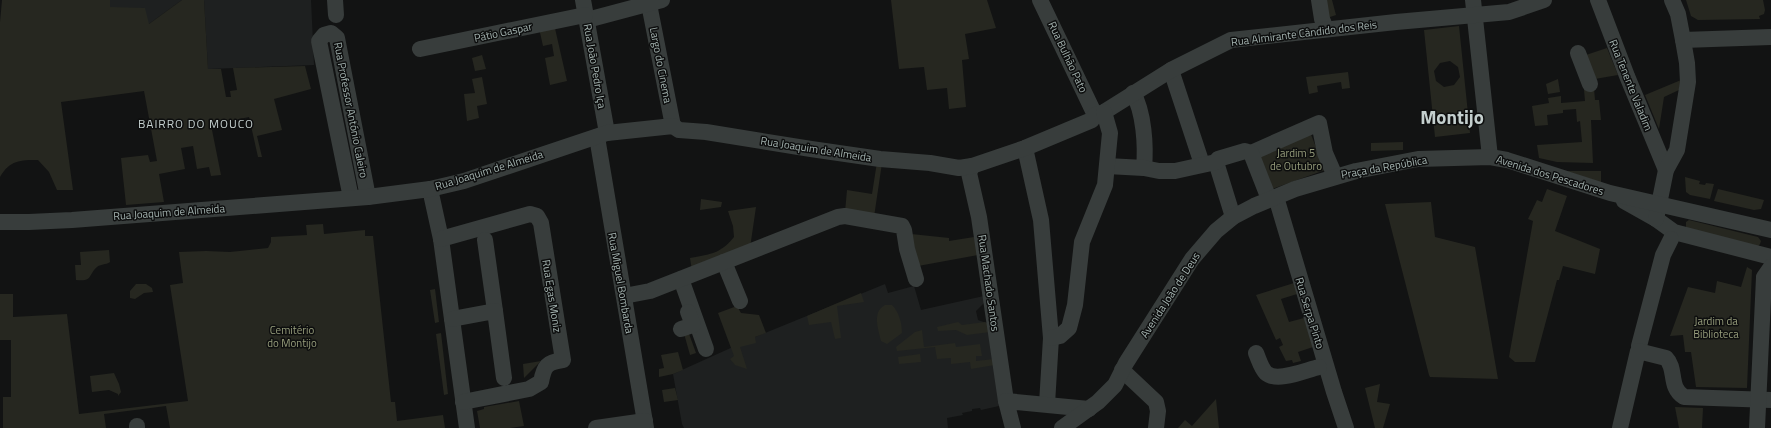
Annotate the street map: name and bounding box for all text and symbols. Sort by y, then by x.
street label: Rua Almirante Cândido dos Reis [1230,16,1378,50]
street label: Pátio Gaspar [472,18,534,46]
street label: Rua Bulhão Pato [1044,19,1092,95]
street label: Rua João Pedro Iça [580,22,610,110]
street label: Largo do Cinema [646,26,676,105]
street label: Rua Tenente Valadim [1605,37,1657,133]
street label: Rua Professor António Caleiro [330,41,372,179]
district label: Montijo [1420,102,1484,131]
district label: BAIRRO DO MOUCO [138,114,254,133]
street label: Rua Joaquim de Almeida [759,132,873,166]
park label: Jardim 5 de Outubro [1270,145,1322,174]
street label: Rua Joaquim de Almeida [433,146,545,194]
street label: Praça da República [1340,151,1429,182]
street label: Avenida dos Pescadores [1494,151,1606,199]
street label: Rua Joaquim de Almeida [113,200,226,224]
street label: Rua Miguel Bombarda [604,231,638,335]
street label: Rua Machado Santos [974,234,1004,332]
street label: Avenida João de Deus [1136,249,1204,341]
street label: Rua Egas Moniz [538,258,566,334]
street label: Rua Serpa Pinto [1292,275,1329,351]
park label: Jardim da Biblioteca [1693,313,1739,342]
park label: Cemitério do Montijo [267,322,317,351]

